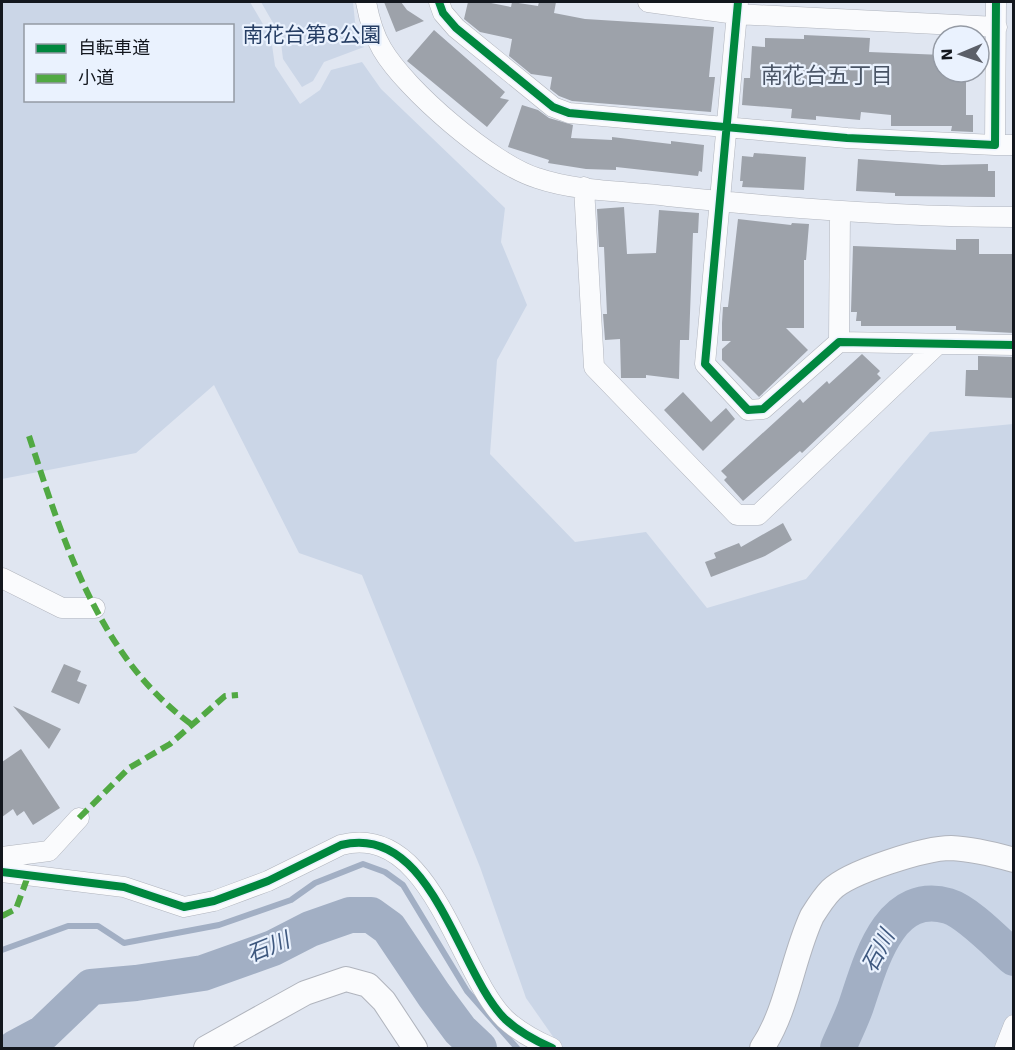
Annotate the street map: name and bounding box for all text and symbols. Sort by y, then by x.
park label: 南花台第8公園 [243,22,381,47]
legend [24,24,234,102]
north arrow [931,24,991,84]
text: 自転車道 [78,37,150,58]
text: N [937,48,956,61]
district label: 南花台五丁目 [761,63,893,88]
text: 小道 [78,67,114,88]
water label: 石川 [857,924,900,976]
water label: 石川 [243,926,295,967]

